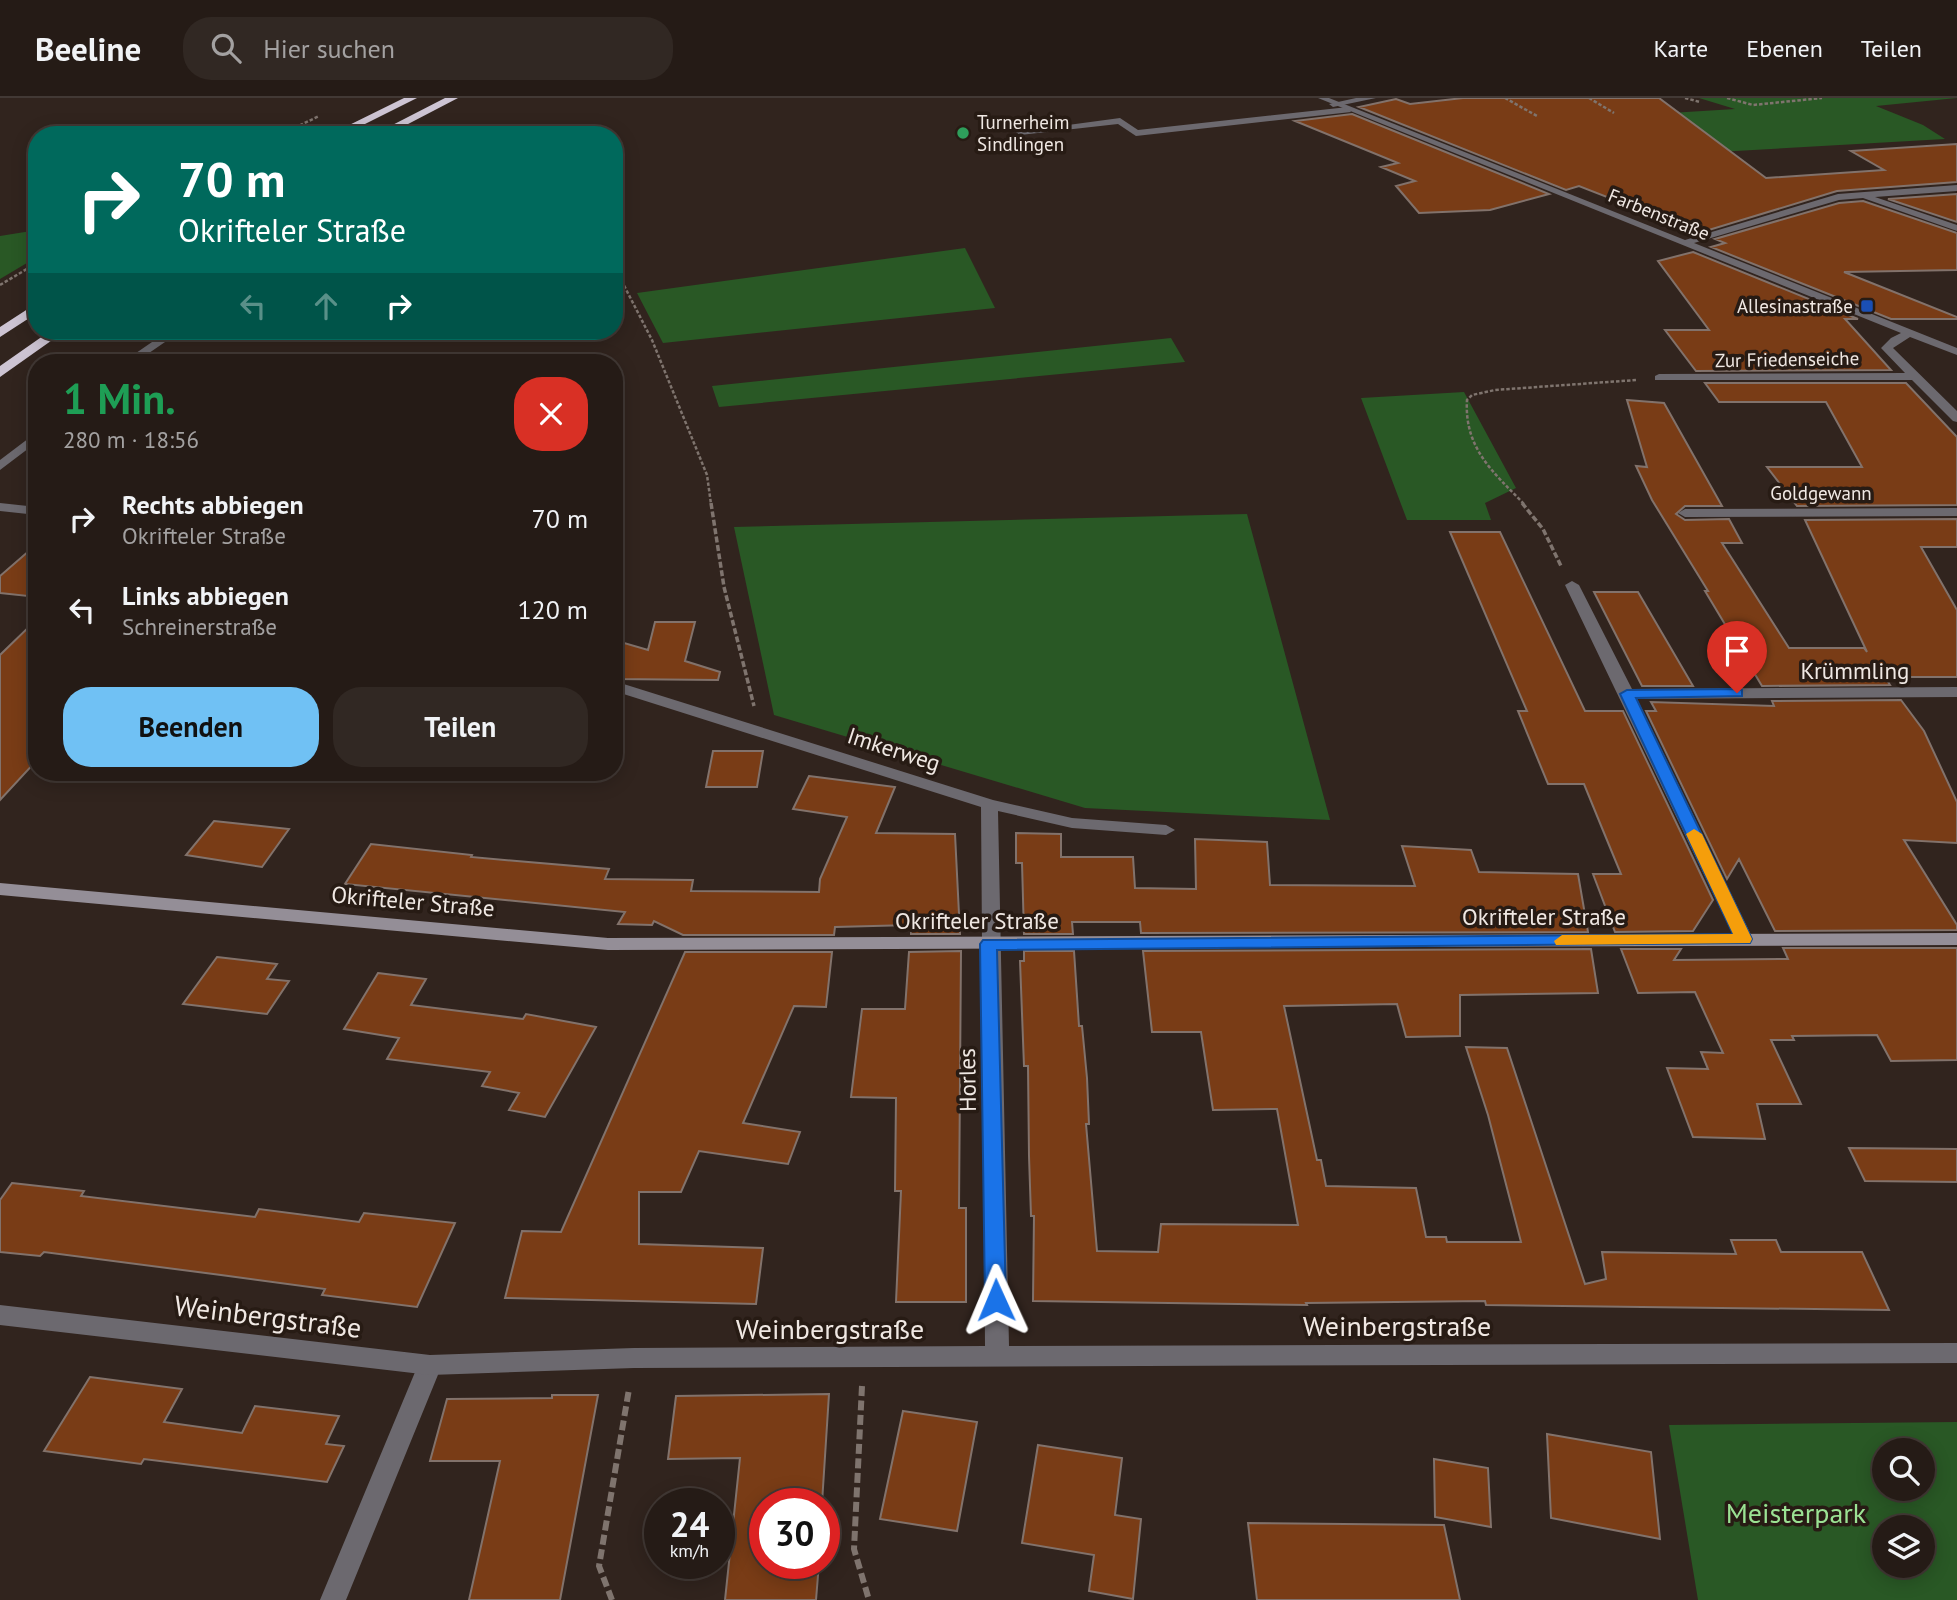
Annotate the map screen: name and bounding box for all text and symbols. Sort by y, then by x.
search box [183,17,673,80]
text: Beeline [35,27,141,70]
icon: search [207,29,245,67]
text: Hier suchen [263,32,395,65]
text: Karte [1654,33,1708,64]
text: Ebenen [1746,33,1823,64]
text: Teilen [1861,33,1922,64]
place label: Turnerheim Sindlingen [977,110,1069,156]
marker: Turnerheim Sindlingen [955,125,971,141]
text: 70 m [178,147,285,211]
icon: right [63,154,154,245]
street label: Farbenstraße [1605,183,1713,245]
text: Okrifteler Straße [178,209,406,251]
icon: left [234,287,272,325]
icon: ahead [307,287,345,325]
icon: right [380,287,418,325]
place label: Allesinastraße [1737,294,1853,318]
marker: Allesinastraße [1859,298,1875,314]
street label: Zur Friedenseiche [1715,346,1859,372]
text: 1 Min. [63,371,176,426]
button: close [514,377,588,451]
text: 280 m · 18:56 [63,425,199,454]
street label: Goldgewann [1770,481,1872,505]
text: Rechts abbiegen [122,488,304,521]
icon: right [63,500,101,538]
text: 70 m [532,502,588,535]
text: Okrifteler Straße [122,521,286,550]
text: Links abbiegen [122,579,289,612]
icon: left [63,591,101,629]
text: 120 m [517,593,588,626]
text: Schreinerstraße [122,612,277,641]
pin [1707,621,1767,693]
icon: arrive [1718,632,1756,670]
street label: Krümmling [1801,656,1909,685]
button: Beenden [63,687,319,767]
button: Teilen [333,687,588,767]
street label: Imkerweg [844,720,944,778]
street label: Okrifteler Straße [330,879,496,923]
street label: Okrifteler Straße [1462,902,1626,931]
street label: Okrifteler Straße [895,906,1059,935]
street label: Horles [952,1048,982,1112]
position arrow [959,1263,1033,1337]
street label: Weinbergstraße [172,1286,364,1346]
street label: Weinbergstraße [1303,1307,1491,1344]
street label: Weinbergstraße [736,1310,924,1347]
map controls [1872,1438,1935,1578]
button: search [1872,1438,1935,1501]
speed limit sign: 30 [749,1488,840,1579]
park label: Meisterpark [1726,1494,1867,1531]
text: 24 [670,1501,709,1547]
button: layers [1872,1515,1935,1578]
text: km/h [670,1539,709,1562]

